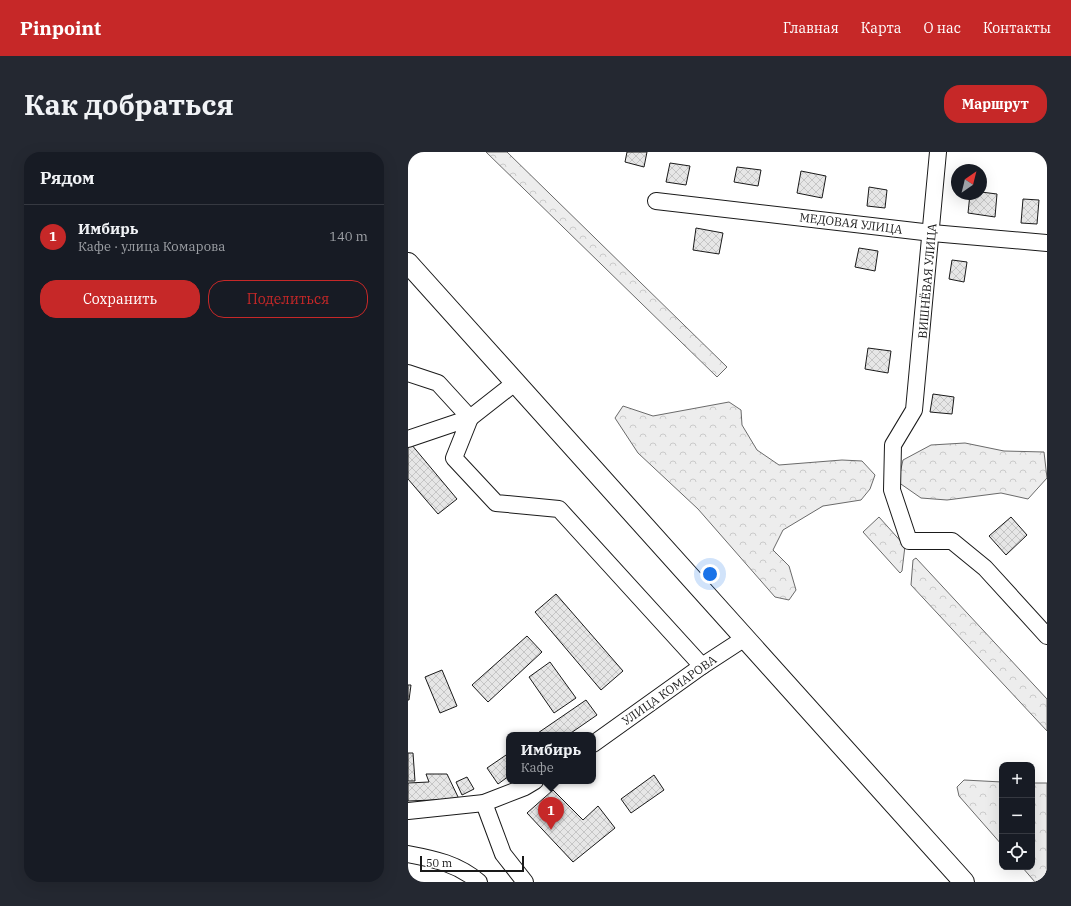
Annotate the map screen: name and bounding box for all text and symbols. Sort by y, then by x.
text: Pinpoint [20,16,101,40]
text: Главная [783,19,839,37]
text: Карта [861,19,902,37]
text: О нас [924,19,961,37]
text: Контакты [983,19,1051,37]
button: Маршрут [944,85,1047,123]
text: Как добраться [24,86,234,123]
north arrow [951,164,987,200]
text: Рядом [40,167,95,189]
street label: МЕДОВАЯ УЛИЦА [799,209,904,237]
text: Имбирь [78,219,138,238]
street label: ВИШНЁВАЯ УЛИЦА [914,222,940,339]
text: 1 [49,228,57,245]
text: 140 m [329,228,368,245]
text: Кафе · улица Комарова [78,238,225,255]
button: Сохранить [40,280,200,318]
button: Поделиться [208,280,368,318]
your location [700,564,720,584]
street label: УЛИЦА КОМАРОВА [619,651,720,728]
popup [506,732,596,784]
text: Имбирь [521,740,581,759]
text: Кафе [521,759,554,776]
map controls [999,762,1035,870]
button: + [999,762,1035,798]
pin: 1 [538,797,564,830]
button: − [999,798,1035,834]
button: locate [999,834,1035,870]
scale bar [420,854,524,873]
text: 50 m [426,856,452,870]

